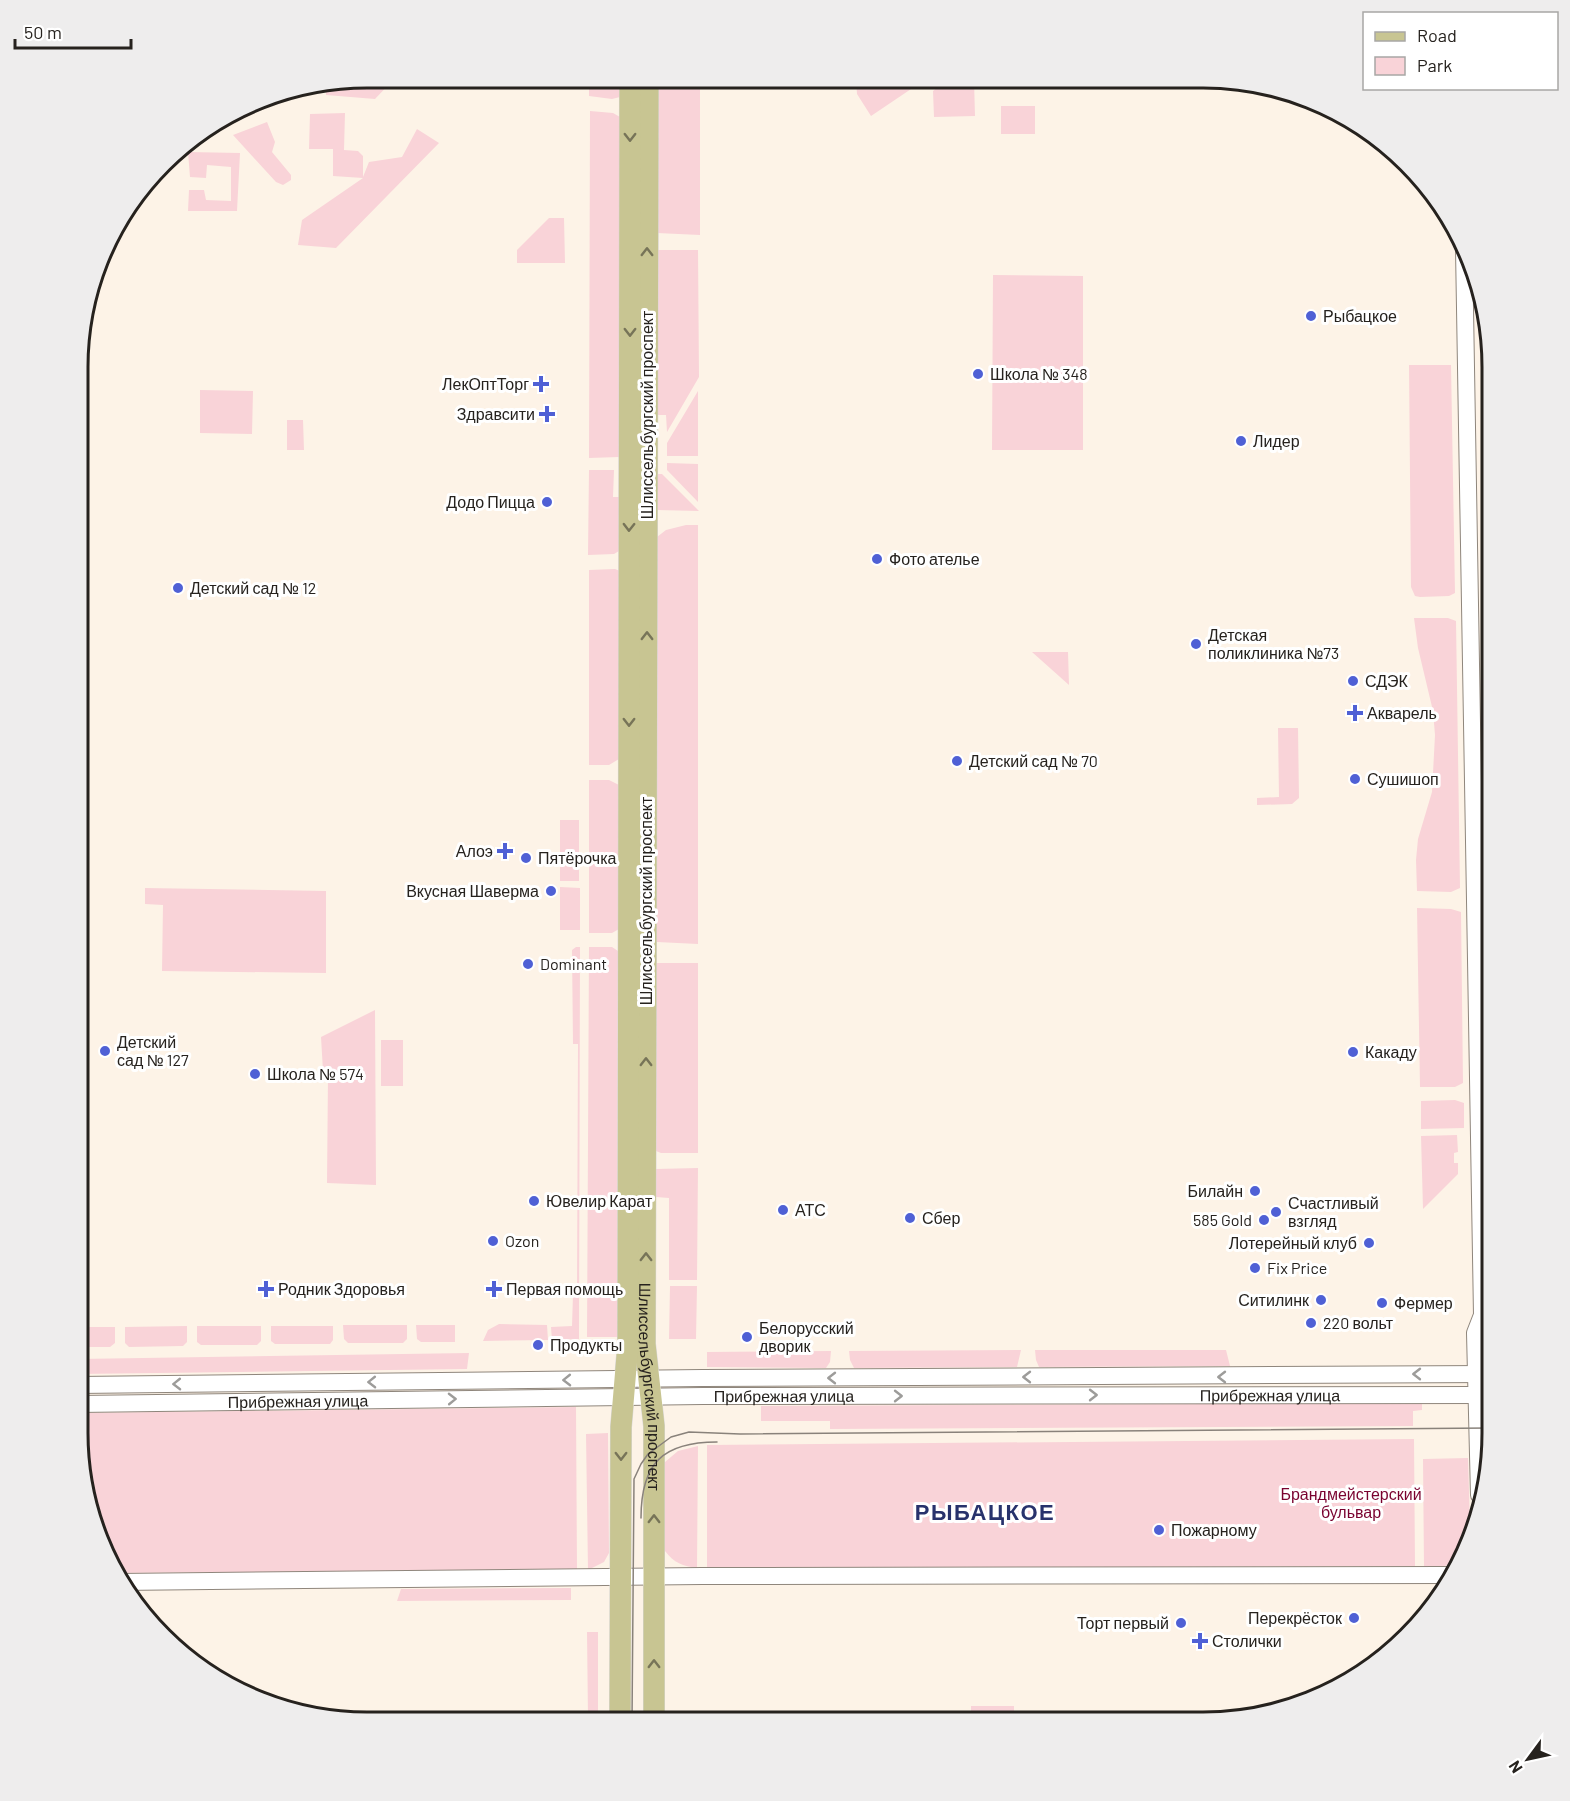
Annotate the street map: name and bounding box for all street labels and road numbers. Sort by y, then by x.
street label: Шлиссельбургский проспект [637,310,656,519]
street label: Шлиссельбургский проспект [636,796,655,1005]
street label: Шлиссельбургский проспект [636,1283,664,1492]
street label: Прибрежная улица [1200,1385,1340,1404]
street label: Прибрежная улица [714,1386,854,1405]
street label: Прибрежная улица [228,1390,368,1411]

